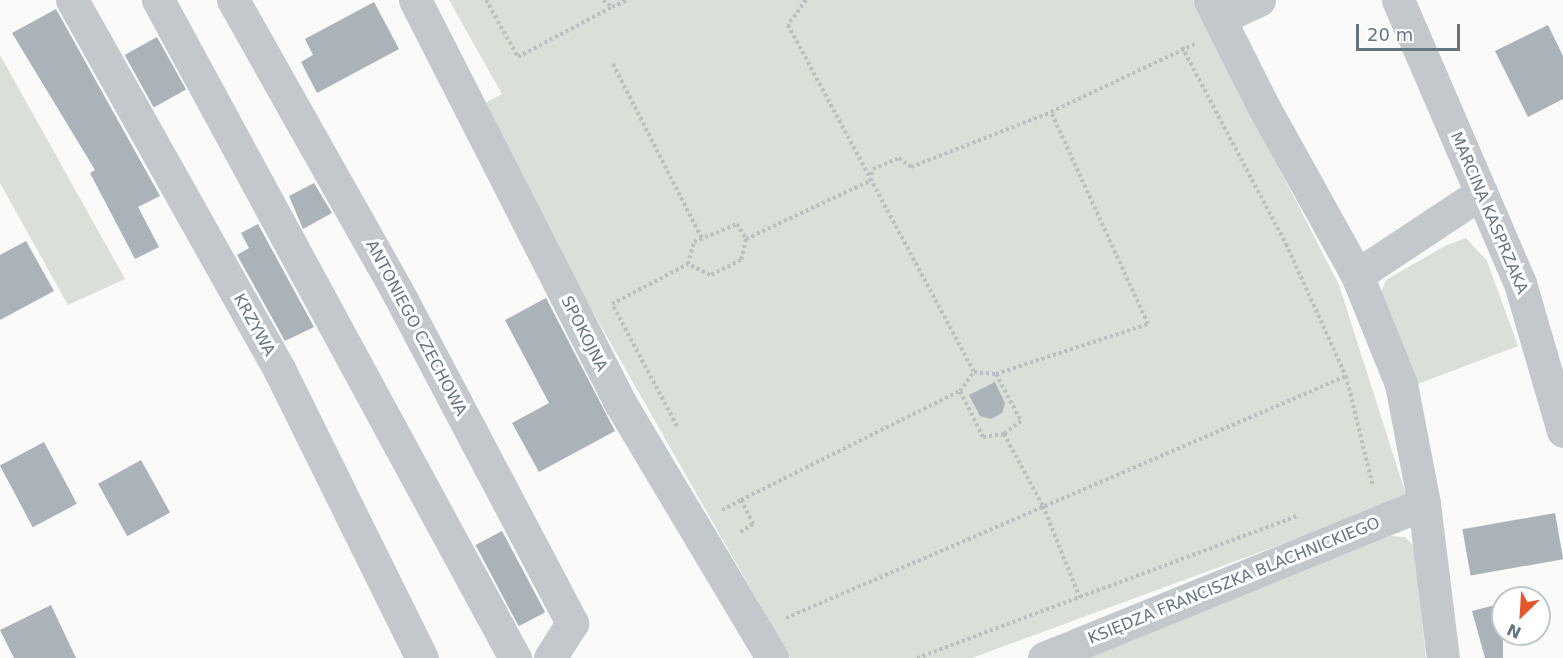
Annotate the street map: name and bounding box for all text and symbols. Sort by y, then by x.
scale bar [1359,12,1462,50]
text: 20 m [1367,24,1413,45]
street label: MARCINA KASPRZAKA [1446,129,1532,297]
street label: ANTONIEGO CZECHOWA [361,237,471,419]
street label: KRZYWA [229,291,279,359]
street label: SPOKOJNA [557,293,611,375]
street label: KSIĘDZA FRANCISZKA BLACHNICKIEGO [1085,513,1383,649]
north arrow [1491,586,1551,646]
text: N [1504,620,1524,642]

